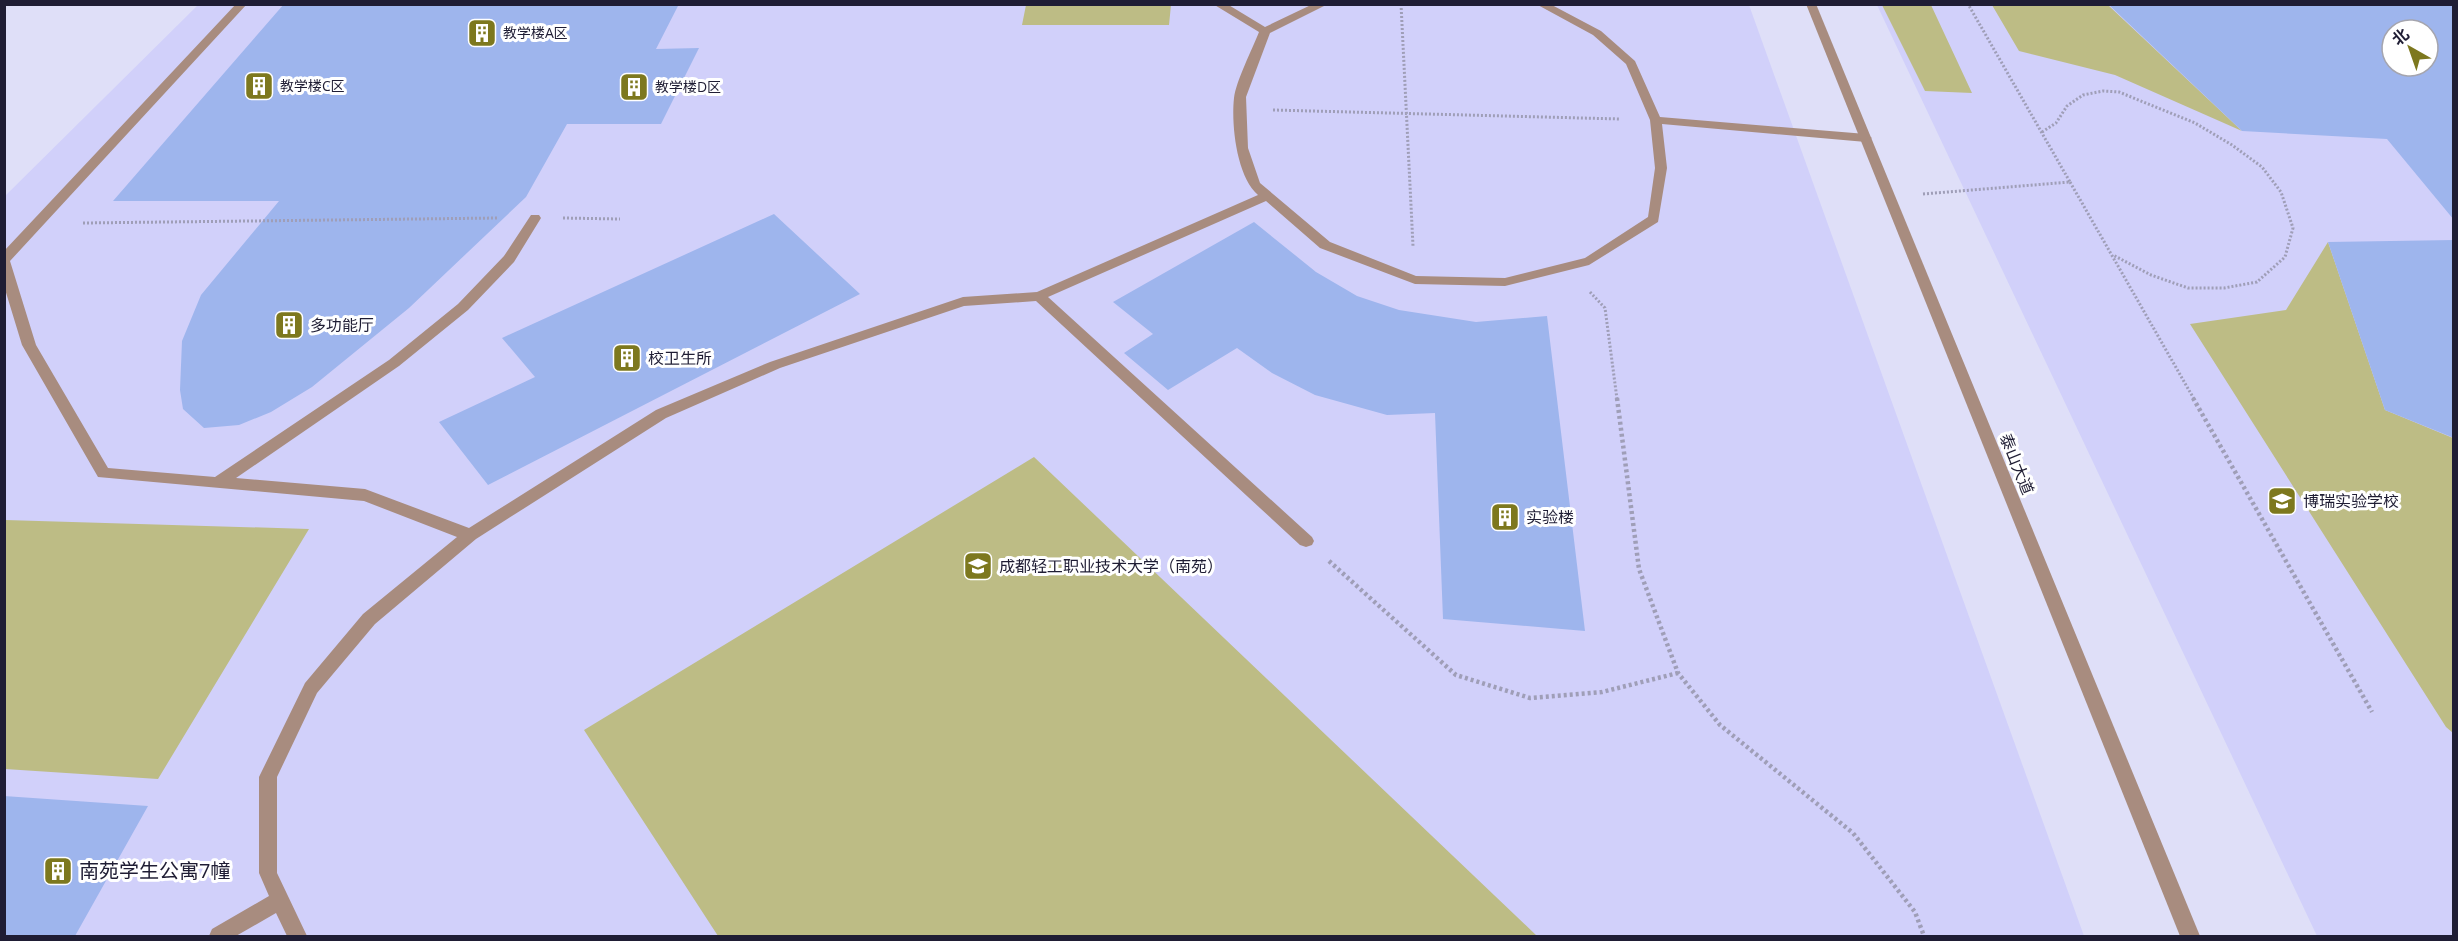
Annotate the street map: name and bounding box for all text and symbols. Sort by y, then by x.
building icon: 教学楼A区 [466,17,498,49]
north arrow [2380,18,2440,78]
place label: 教学楼A区 [503,23,568,42]
text: 北 [2387,23,2414,50]
building icon: 教学楼C区 [243,70,275,102]
building icon: 教学楼D区 [618,71,650,103]
place label: 教学楼C区 [280,76,345,95]
place label: 教学楼D区 [655,77,721,96]
building icon: 多功能厅 [273,309,305,341]
place label: 多功能厅 [310,314,374,336]
building icon: 校卫生所 [611,342,643,374]
place label: 校卫生所 [648,347,712,369]
street label: 泰山大道 [1995,430,2039,498]
school or university icon: 博瑞实验学校 [2266,485,2298,517]
place label: 博瑞实验学校 [2303,490,2399,512]
building icon: 实验楼 [1489,501,1521,533]
place label: 实验楼 [1526,506,1574,528]
school or university icon: 成都轻工职业技术大学（南苑） [962,550,994,582]
place label: 成都轻工职业技术大学（南苑） [999,555,1223,577]
building icon: 南苑学生公寓7幢 [42,855,74,887]
place label: 南苑学生公寓7幢 [79,857,230,884]

